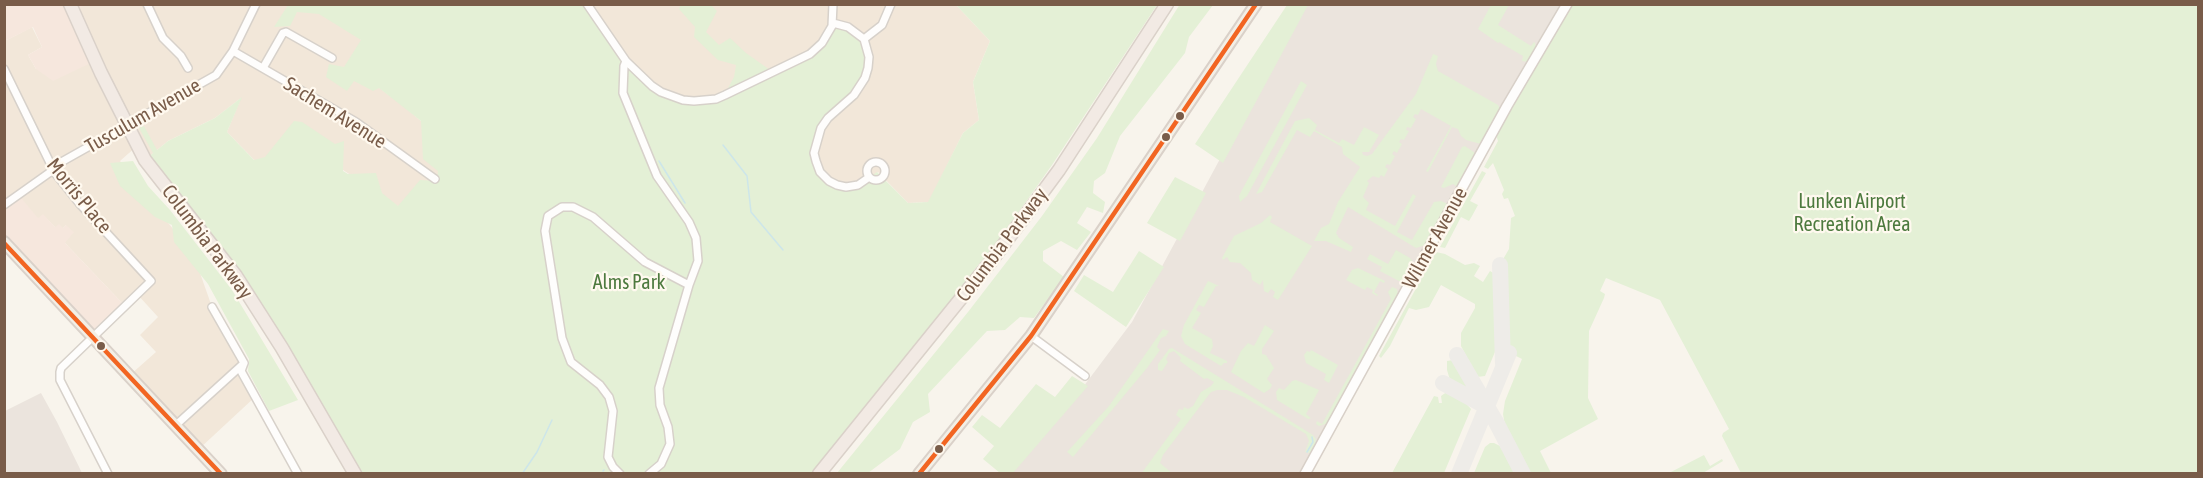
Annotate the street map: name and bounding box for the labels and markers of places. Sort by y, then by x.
unlabelled marker [1174,110,1186,122]
unlabelled marker [1160,131,1172,143]
unlabelled marker [95,340,107,352]
unlabelled marker [933,443,945,455]

